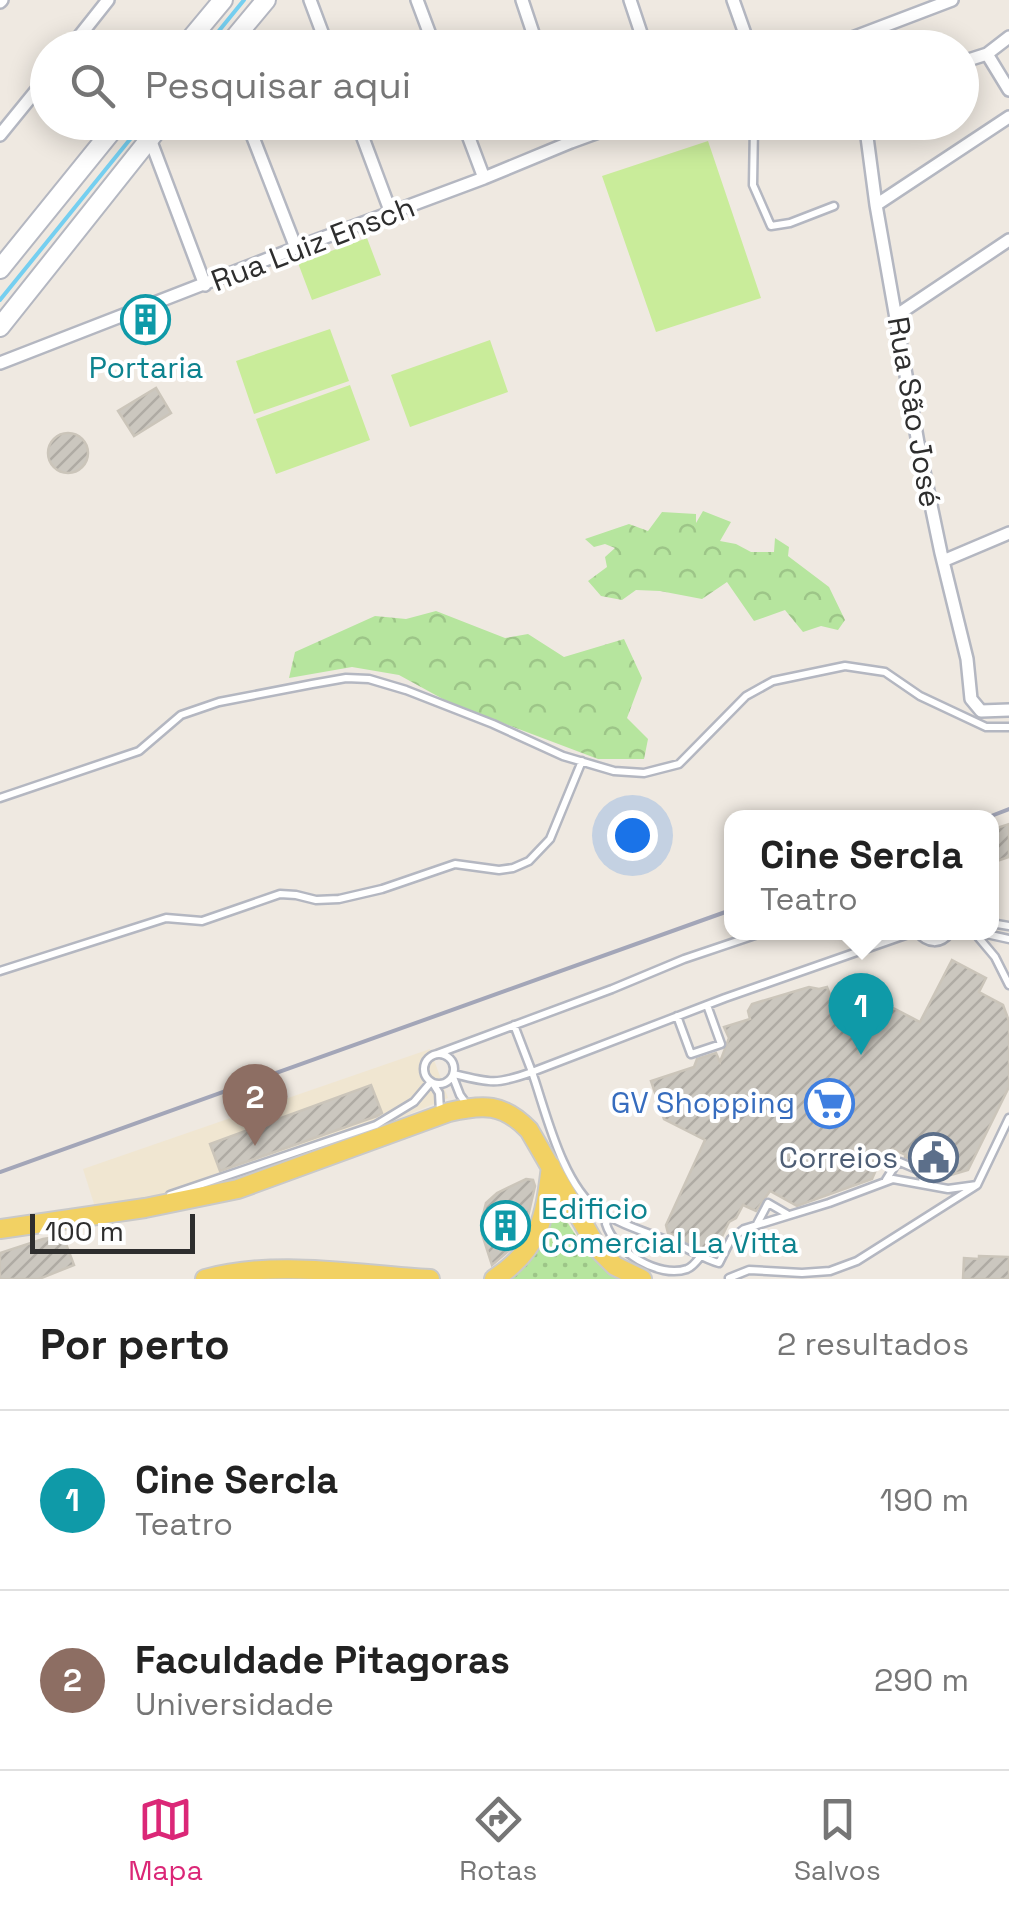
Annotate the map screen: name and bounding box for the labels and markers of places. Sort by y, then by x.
building icon: Portaria [120,293,172,345]
place label: Portaria [89,348,203,387]
pin: 1 [828,972,894,1055]
pin: 2 [222,1064,288,1146]
supermarket icon: GV Shopping [804,1077,856,1129]
place label: GV Shopping [611,1083,795,1122]
public building icon: Correios [907,1132,959,1184]
place label: Correios [779,1138,898,1177]
place label: Edificio Comercial La Vitta [541,1189,798,1262]
building icon: Edificio Comercial La Vitta [480,1200,532,1252]

